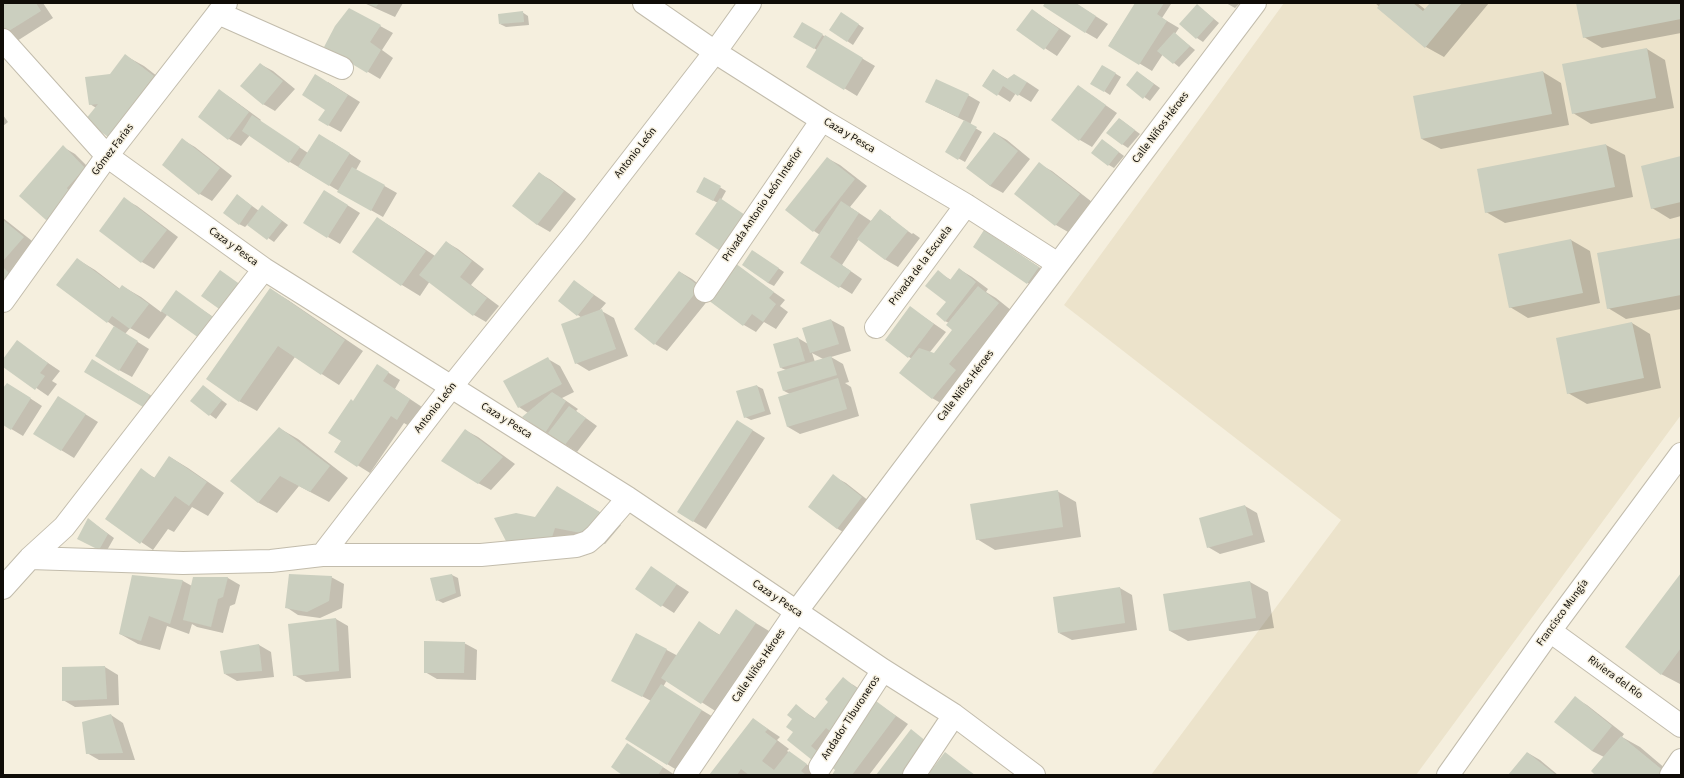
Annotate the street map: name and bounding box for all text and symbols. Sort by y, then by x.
street label: Calle Niños Héroes [1130,90,1192,166]
street label: Caza y Pesca [821,115,877,157]
street label: Gómez Farias [89,121,137,179]
street label: Antonio León [612,125,660,181]
street label: Privada Antonio León Interior [720,146,806,264]
street label: Privada de la Escuela [887,223,955,309]
street label: Caza y Pesca [206,225,260,269]
street label: Calle Niños Héroes [935,348,997,424]
street label: Antonio León [412,380,460,436]
street label: Caza y Pesca [478,400,534,442]
street label: Caza y Pesca [749,577,805,621]
street label: Francisco Mungía [1534,577,1592,649]
street label: Calle Niños Héroes [729,627,789,705]
street label: Riviera del Río [1585,654,1645,702]
street label: Andador Tiburoneros [819,673,883,763]

